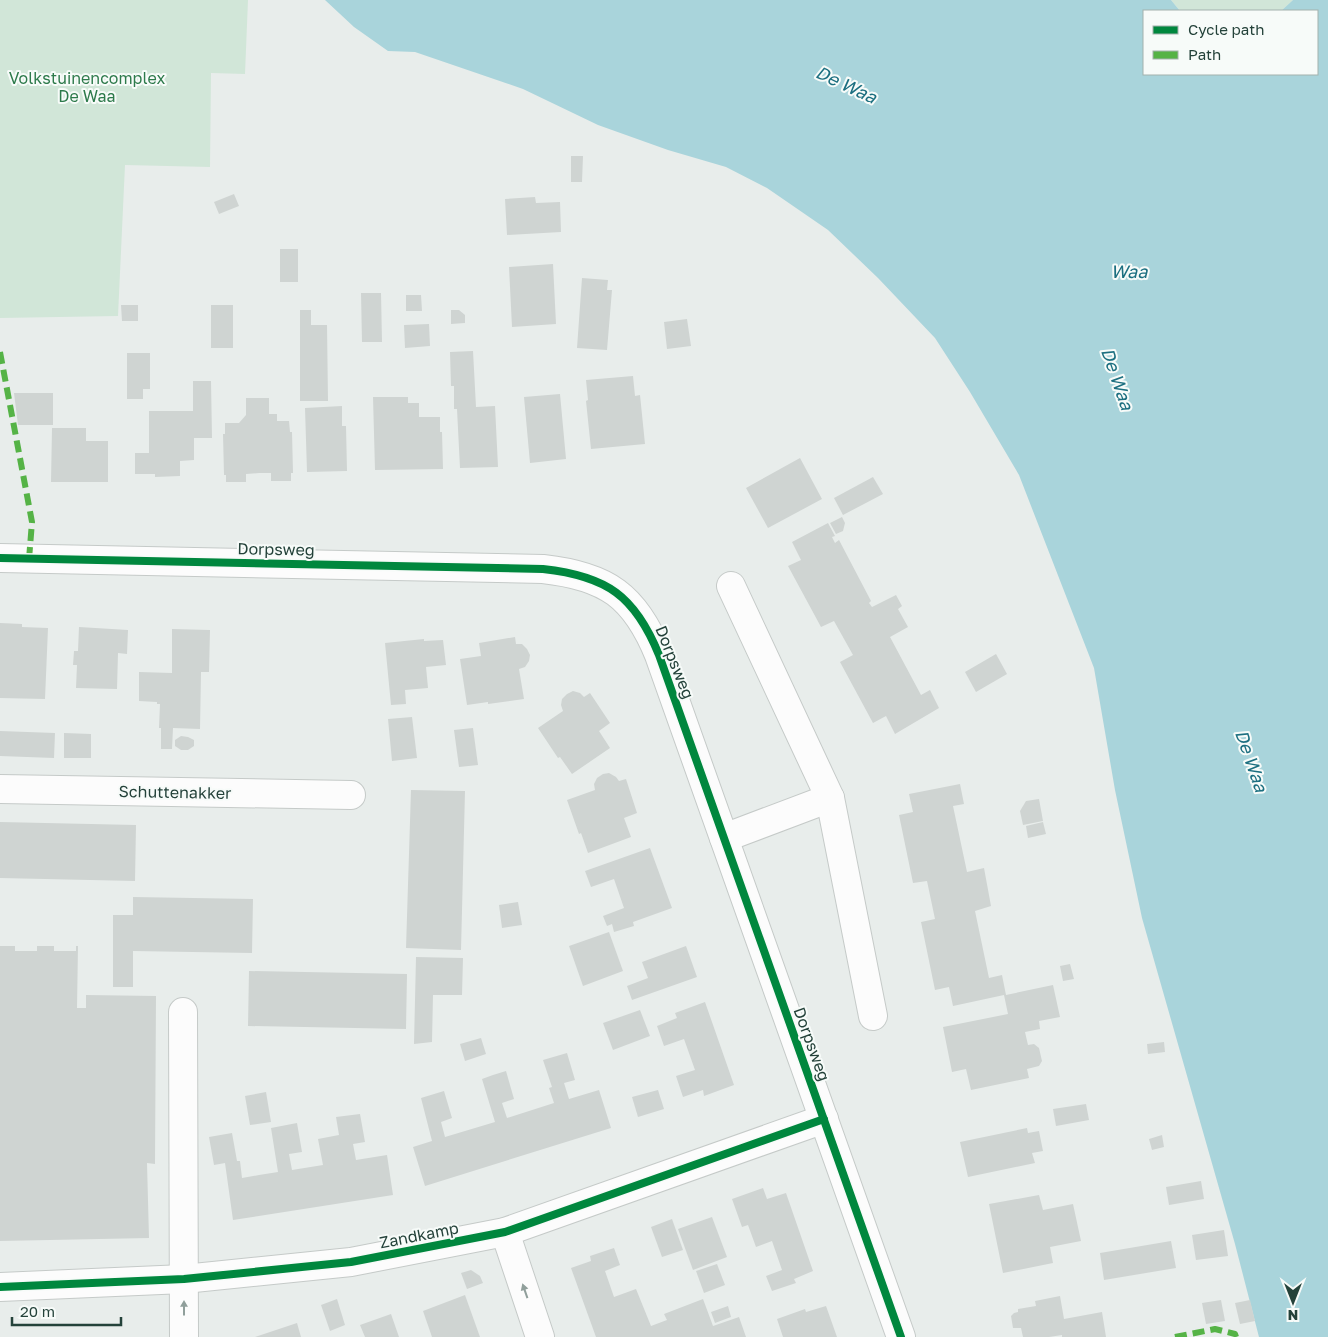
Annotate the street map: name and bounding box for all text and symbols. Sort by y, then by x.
legend [1143,10,1318,75]
text: Cycle path [1188,20,1264,38]
text: Path [1188,45,1221,63]
water label: De Waa [813,61,881,108]
park label: Volkstuinencomplex De Waa [9,68,165,106]
water label: Waa [1111,260,1148,282]
water label: De Waa [1097,345,1139,413]
street label: Dorpsweg [237,538,315,560]
street label: Dorpsweg [651,622,699,702]
water label: De Waa [1231,727,1273,795]
street label: Schuttenakker [119,781,231,803]
street label: Dorpsweg [789,1004,835,1084]
street label: Zandkamp [378,1217,460,1252]
north arrow [1268,1277,1318,1327]
one-way arrow [521,1283,529,1298]
scale bar [12,1294,121,1326]
one-way arrow [180,1300,188,1316]
text: 20 m [20,1302,55,1320]
text: N [1288,1307,1298,1324]

